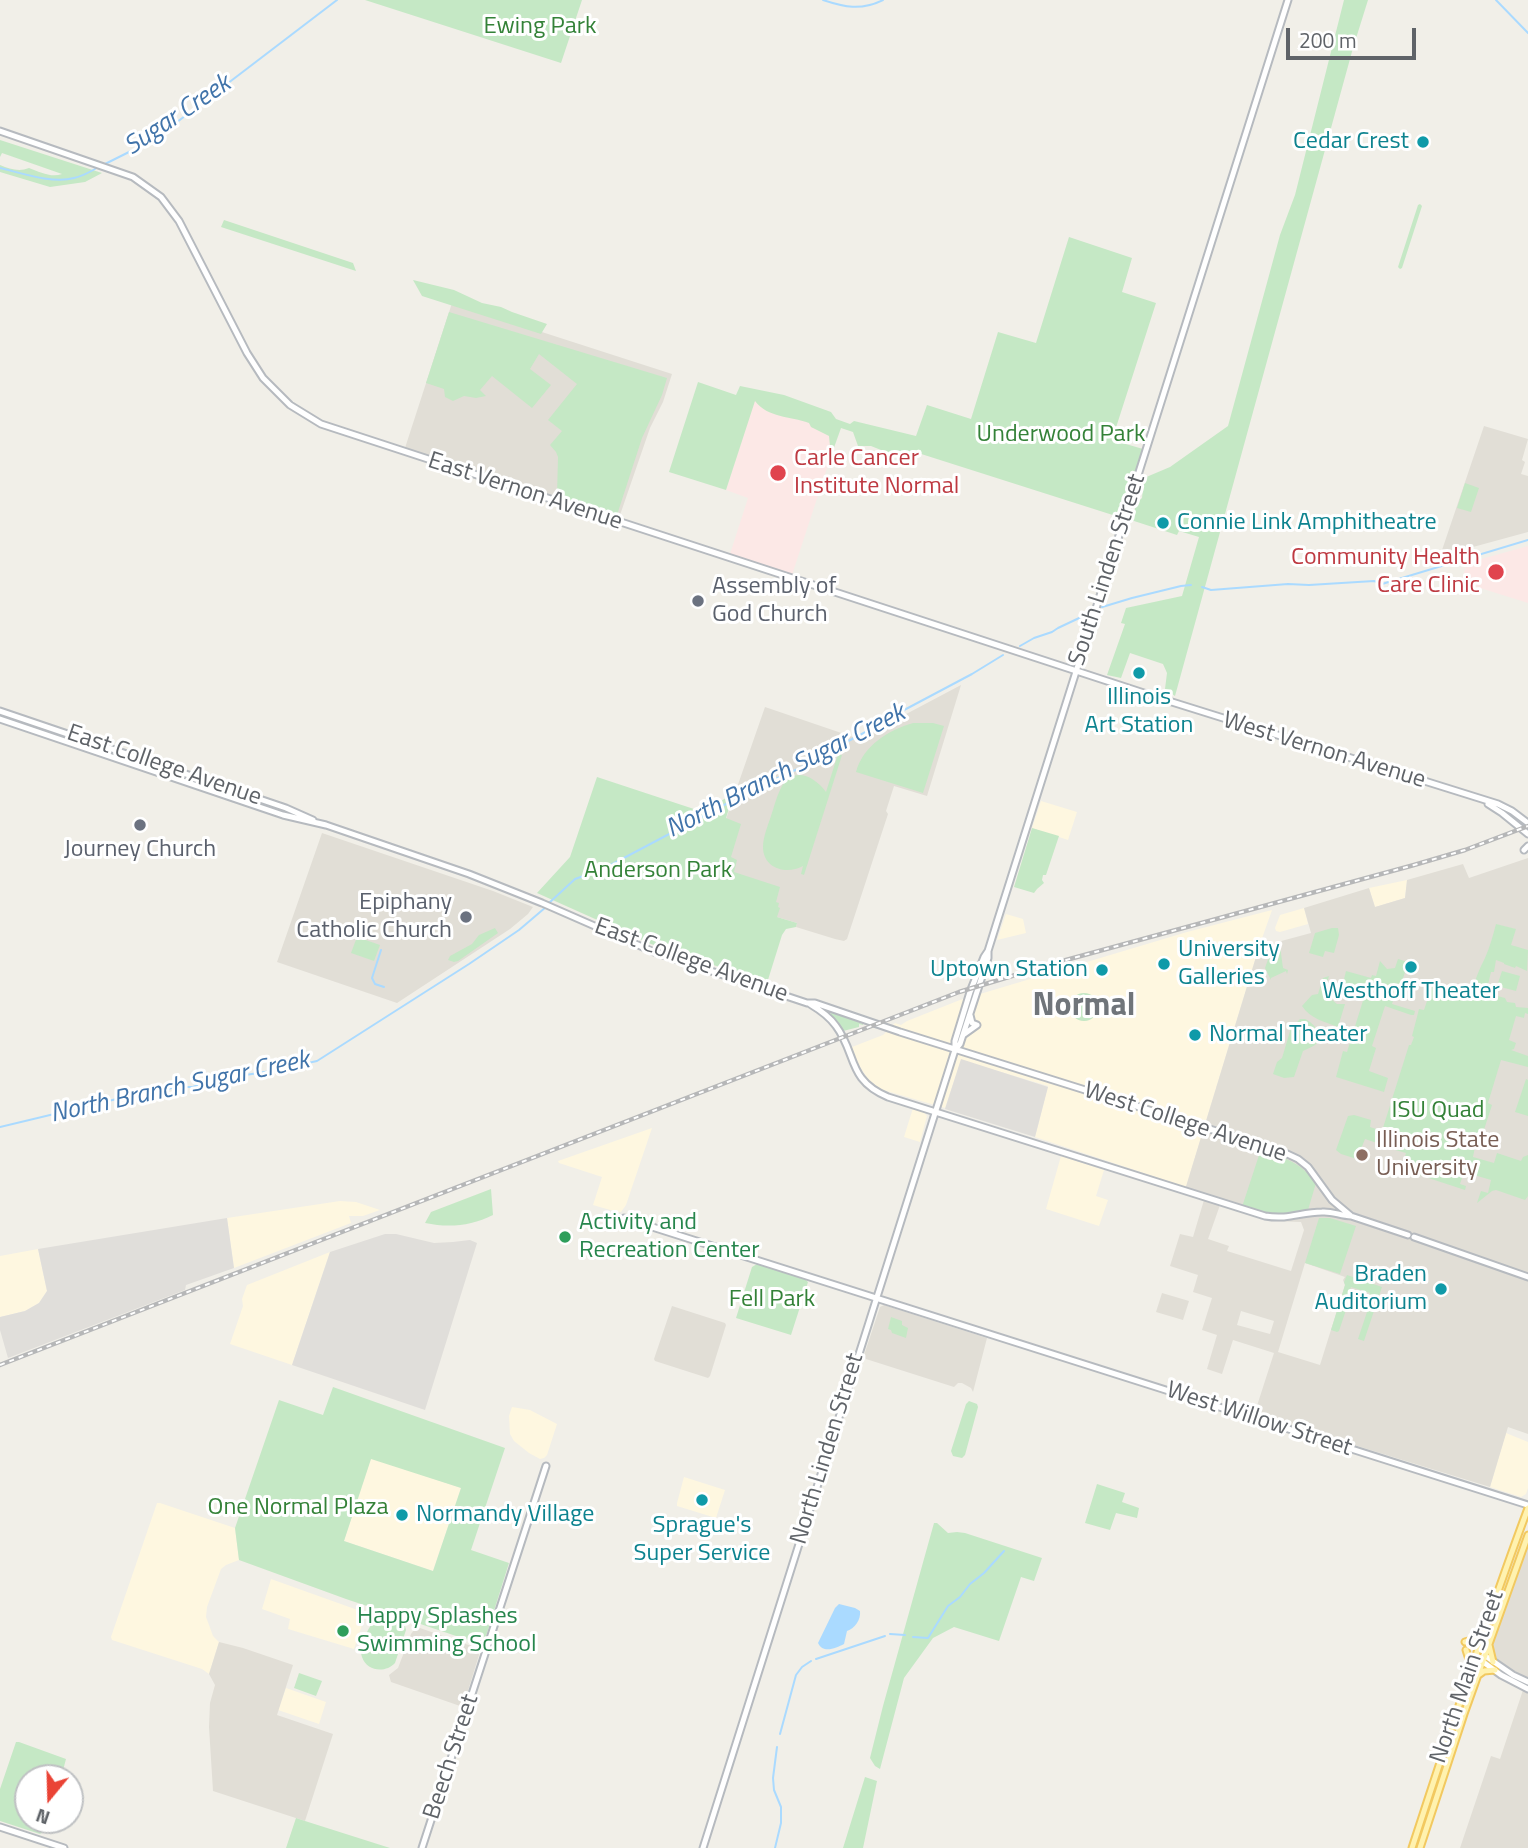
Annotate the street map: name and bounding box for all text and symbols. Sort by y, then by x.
park label: Ewing Park [484,13,596,41]
scale bar [1290,14,1420,58]
text: 200 m [1299,24,1356,56]
water label: Sugar Creek [119,69,237,163]
place label: Cedar Crest [1293,128,1409,156]
marker: Cedar Crest [1415,134,1431,150]
park label: Underwood Park [977,421,1145,449]
place label: Carle Cancer Institute Normal [794,445,959,501]
street label: East Vernon Avenue [424,447,626,537]
marker: Carle Cancer Institute Normal [768,463,788,483]
street label: South Linden Street [1063,471,1153,669]
place label: Connie Link Amphitheatre [1177,509,1437,537]
marker: Connie Link Amphitheatre [1155,515,1171,531]
place label: Community Health Care Clinic [1291,544,1480,600]
marker: Community Health Care Clinic [1486,562,1506,582]
place label: Assembly of God Church [712,573,836,629]
marker: Assembly of God Church [690,593,706,609]
marker: Illinois Art Station [1131,665,1147,681]
place label: Illinois Art Station [1085,684,1193,740]
water label: North Branch Sugar Creek [661,698,911,846]
street label: West Vernon Avenue [1219,707,1429,795]
street label: East College Avenue [63,719,265,813]
marker: Journey Church [132,817,148,833]
place label: Journey Church [64,836,216,864]
park label: Anderson Park [584,857,732,885]
place label: Epiphany Catholic Church [296,889,452,945]
marker: Epiphany Catholic Church [458,909,474,925]
street label: East College Avenue [590,913,792,1009]
place label: University Galleries [1178,936,1280,992]
place label: Uptown Station [930,956,1088,984]
marker: University Galleries [1156,956,1172,972]
marker: Westhoff Theater [1403,959,1419,975]
marker: Uptown Station [1094,962,1110,978]
place label: Westhoff Theater [1322,978,1500,1006]
district label: Normal [1033,988,1135,1026]
place label: Normal Theater [1209,1021,1367,1049]
marker: Normal Theater [1187,1027,1203,1043]
water label: North Branch Sugar Creek [48,1045,312,1131]
street label: West College Avenue [1080,1077,1290,1169]
park label: ISU Quad [1392,1097,1484,1125]
place label: Illinois State University [1376,1127,1499,1183]
marker: Illinois State University [1354,1147,1370,1163]
place label: Activity and Recreation Center [579,1209,759,1265]
marker: Activity and Recreation Center [557,1229,573,1245]
place label: Braden Auditorium [1315,1261,1427,1317]
marker: Braden Auditorium [1433,1281,1449,1297]
park label: Fell Park [729,1286,815,1314]
street label: North Linden Street [785,1350,871,1548]
street label: West Willow Street [1163,1376,1355,1464]
marker: Sprague's Super Service [694,1492,710,1508]
park label: One Normal Plaza [208,1494,388,1522]
place label: Normandy Village [416,1501,594,1529]
marker: Normandy Village [394,1507,410,1523]
place label: Sprague's Super Service [634,1512,770,1568]
street label: North Main Street [1425,1587,1511,1767]
place label: Happy Splashes Swimming School [357,1603,536,1659]
marker: Happy Splashes Swimming School [335,1623,351,1639]
street label: Beech Street [418,1691,486,1823]
north arrow [14,1764,84,1834]
text: N [32,1802,54,1833]

